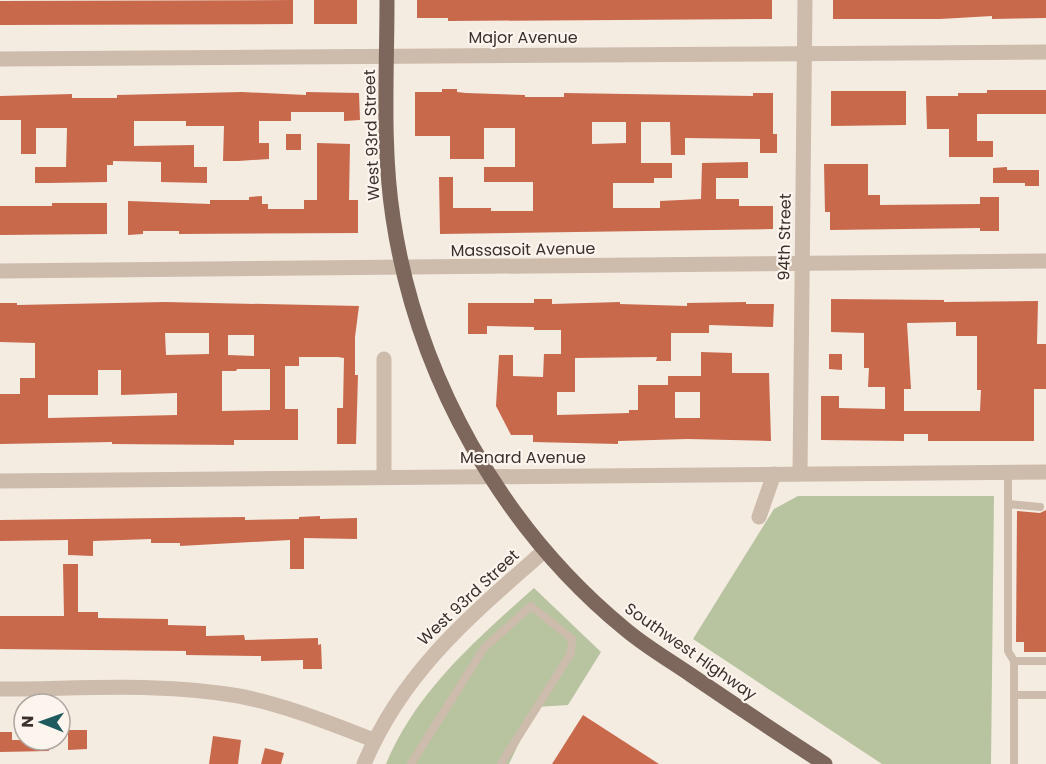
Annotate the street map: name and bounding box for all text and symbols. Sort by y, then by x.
street label: Major Avenue [468,26,578,49]
street label: West 93rd Street [358,69,385,201]
street label: 94th Street [772,193,797,281]
street label: Massasoit Avenue [450,237,596,262]
street label: Menard Avenue [460,446,586,469]
street label: West 93rd Street [412,544,524,651]
street label: Southwest Highway [620,597,761,706]
north arrow [12,692,72,752]
text: N [16,716,39,728]

